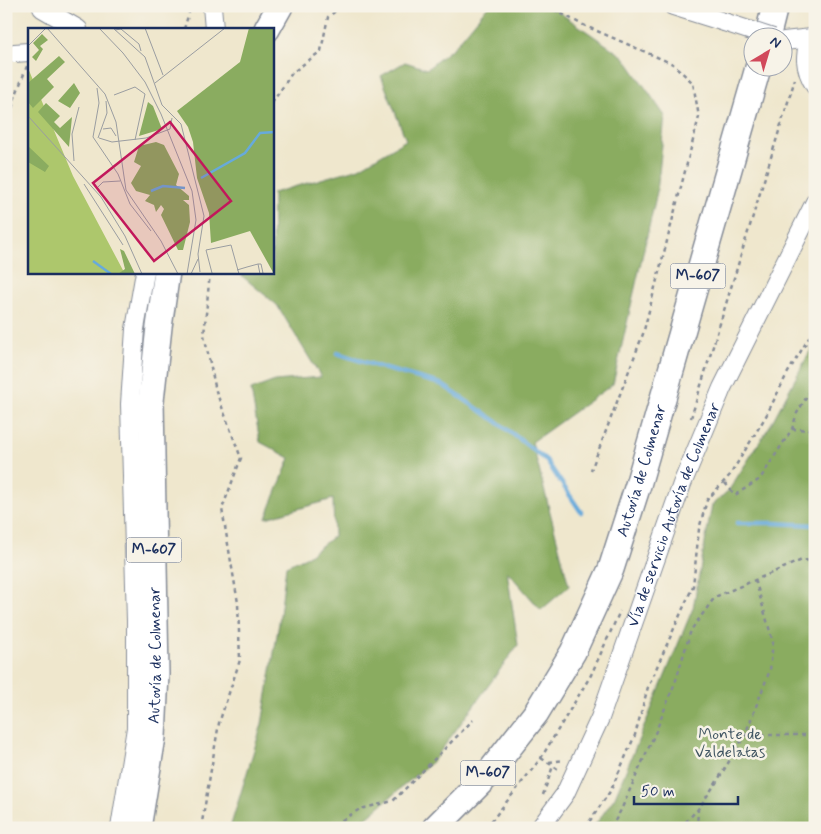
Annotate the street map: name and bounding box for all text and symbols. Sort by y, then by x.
inset map [28,28,274,274]
north arrow [744,28,794,78]
text: N [766,33,785,53]
road number: M-607 [670,264,726,288]
street label: Vía de servicio Autovía de Colmenar [622,399,725,630]
street label: Autovía de Colmenar [612,402,671,539]
road number: M-607 [126,538,182,562]
street label: Autovía de Colmenar [143,586,167,724]
park label: Monte de Valdelatas [695,724,765,763]
road number: M-607 [460,760,516,786]
scale bar [634,774,737,806]
text: 50 m [641,782,675,802]

